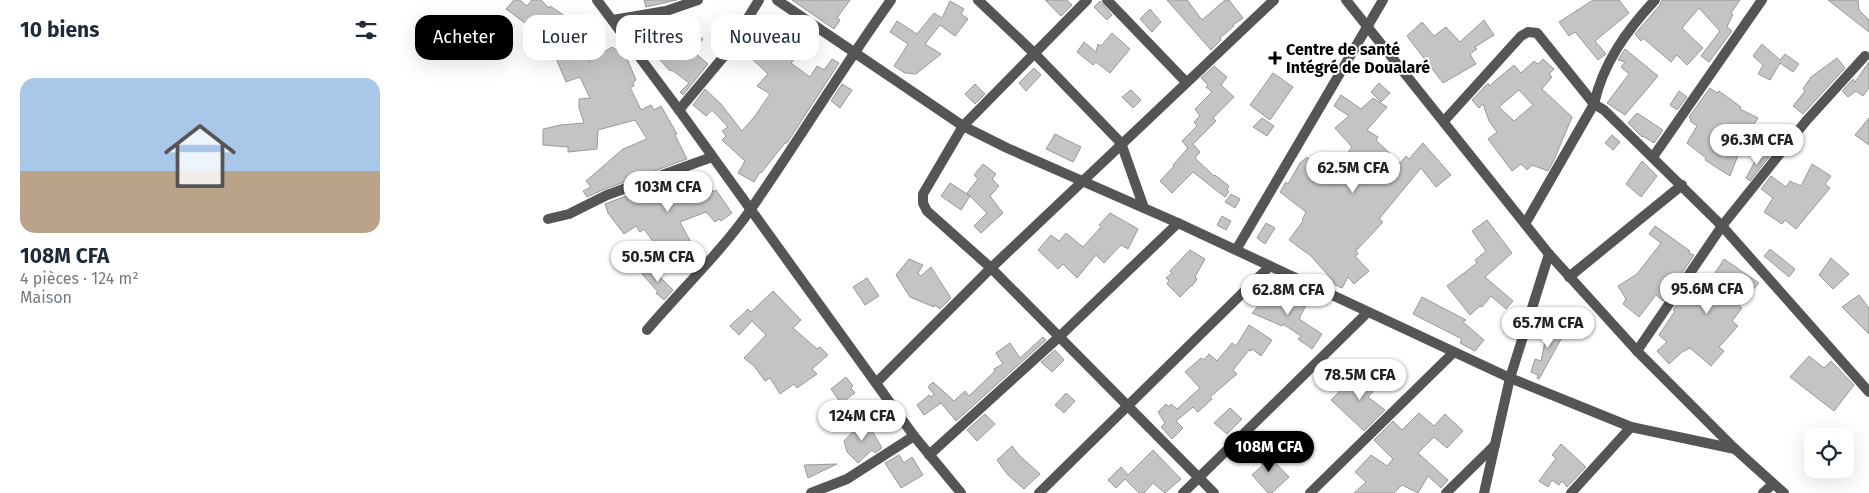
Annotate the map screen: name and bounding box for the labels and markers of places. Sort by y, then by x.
place label: Centre de santé Intégré de Doualaré [1286,40,1430,77]
marker: Centre de santé Intégré de Doualaré [1268,51,1282,65]
pin: 96.3M CFA [1700,124,1814,166]
pin: 62.5M CFA [1296,152,1410,194]
pin: 103M CFA [616,170,720,213]
pin: 50.5M CFA [601,240,715,283]
pin: 95.6M CFA [1650,272,1764,315]
pin: 62.8M CFA [1231,274,1345,316]
pin: 65.7M CFA [1491,306,1605,349]
pin: 78.5M CFA [1303,358,1417,401]
pin: 124M CFA [810,400,914,442]
pin: 108M CFA [1217,430,1321,473]

